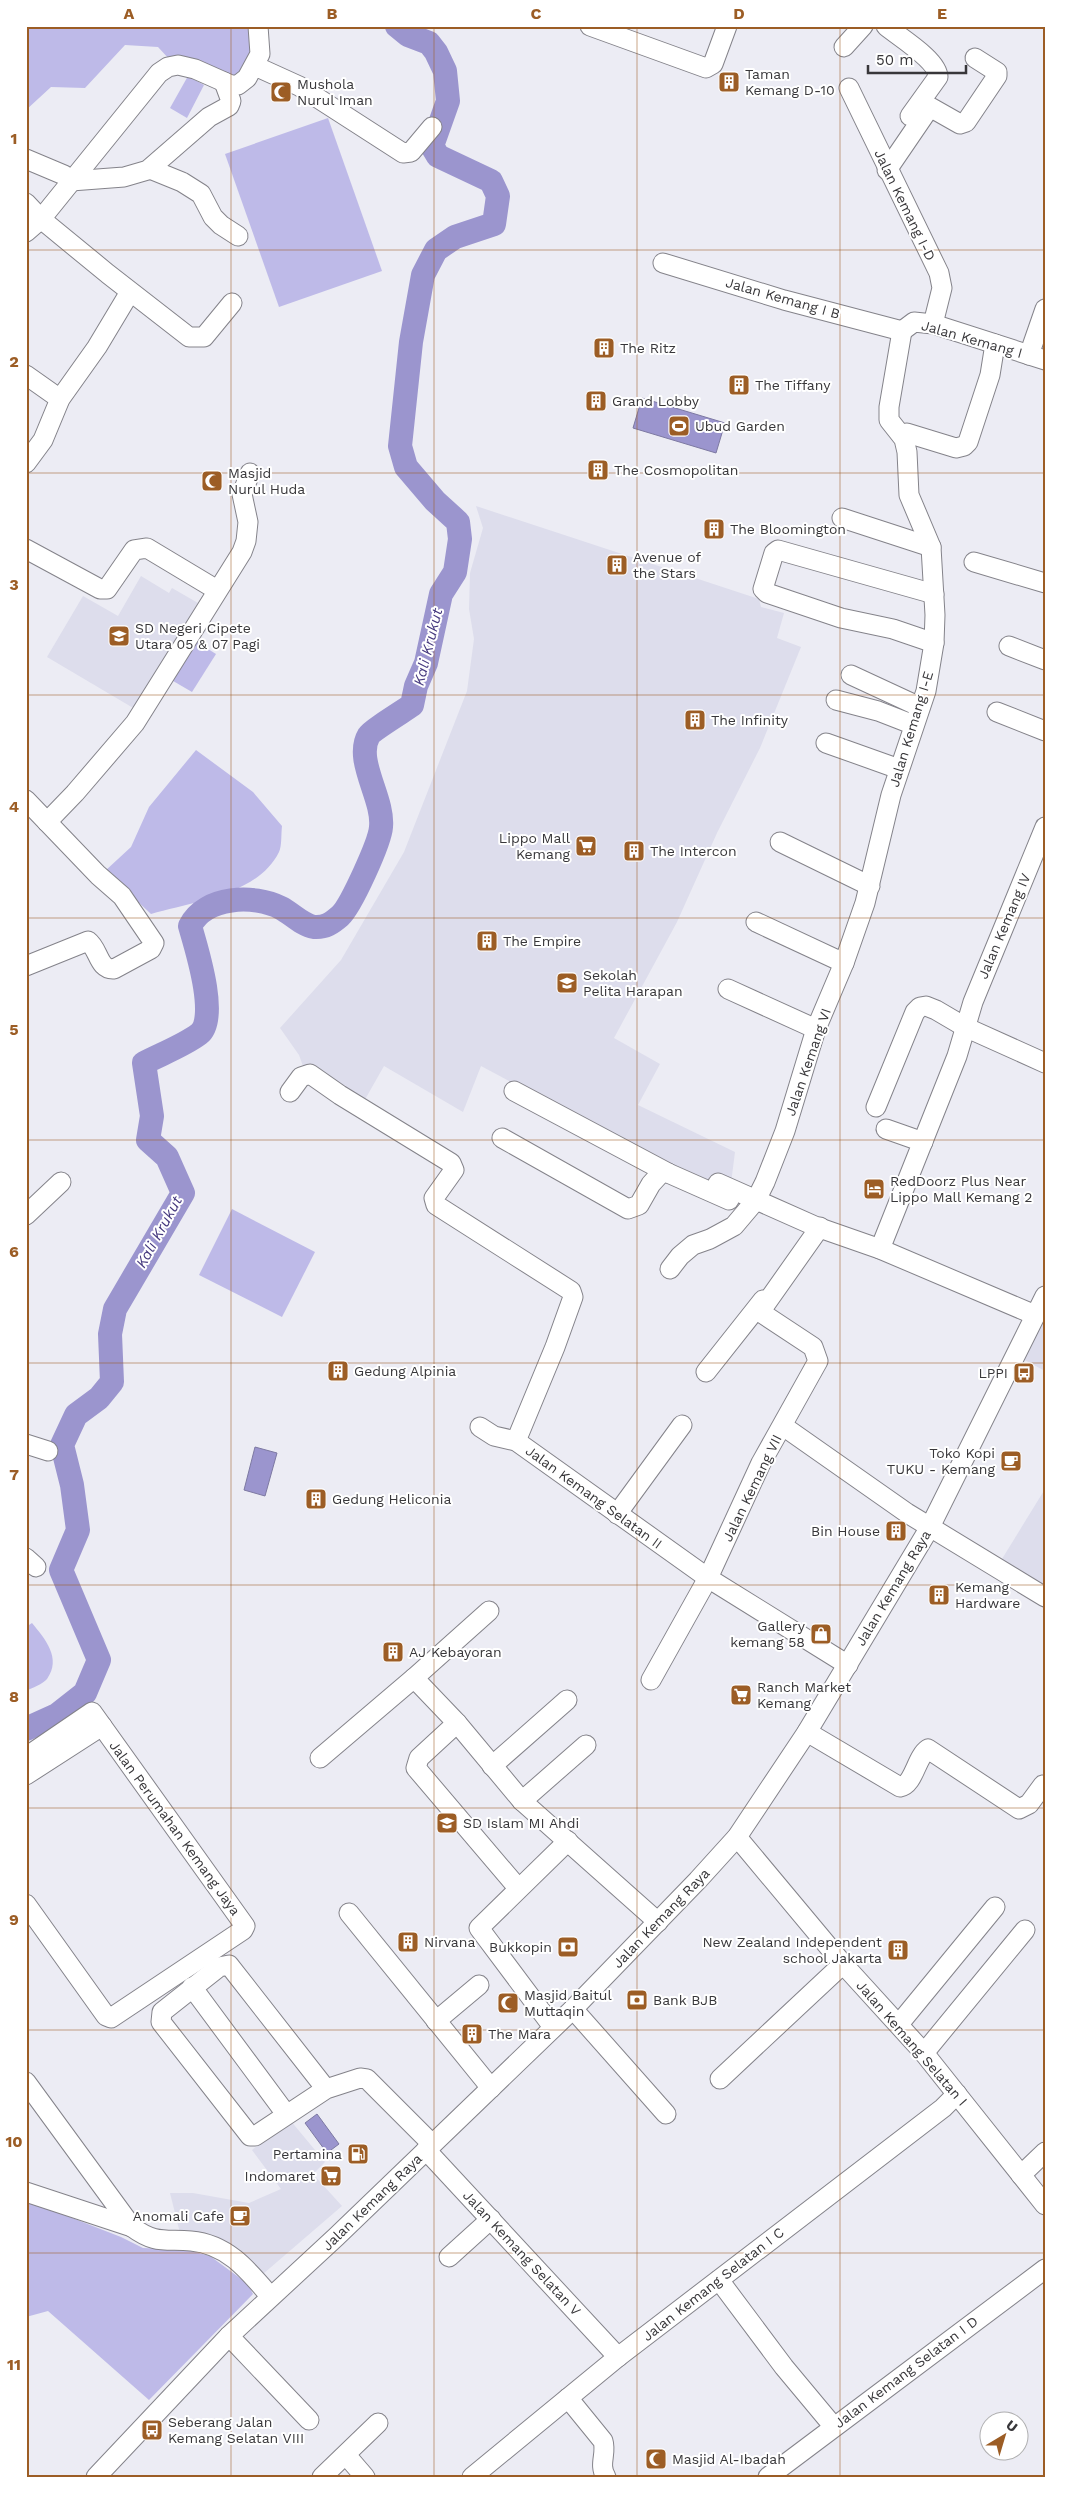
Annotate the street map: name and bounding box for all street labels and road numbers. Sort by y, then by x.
street label: Jalan Kemang I-D [871,147,939,263]
street label: Jalan Kemang I B [724,274,842,322]
street label: Jalan Kemang I [920,317,1024,361]
street label: Jalan Kemang I-E [886,669,936,789]
street label: Jalan Kemang IV [975,871,1033,981]
street label: Jalan Kemang VI [782,1006,834,1118]
street label: Jalan Kemang VII [719,1432,785,1544]
street label: Jalan Kemang Selatan II [523,1442,665,1552]
street label: Jalan Kemang Raya [852,1527,934,1649]
street label: Jalan Perumahan Kemang Jaya [106,1738,244,1919]
street label: Jalan Kemang Raya [609,1865,713,1971]
street label: Jalan Kemang Selatan I [853,1977,971,2109]
street label: Jalan Kemang Raya [319,2150,425,2254]
street label: Jalan Kemang Selatan V [460,2187,584,2319]
street label: Jalan Kemang Selatan I C [639,2224,787,2344]
street label: Jalan Kemang Selatan I D [831,2313,981,2431]

